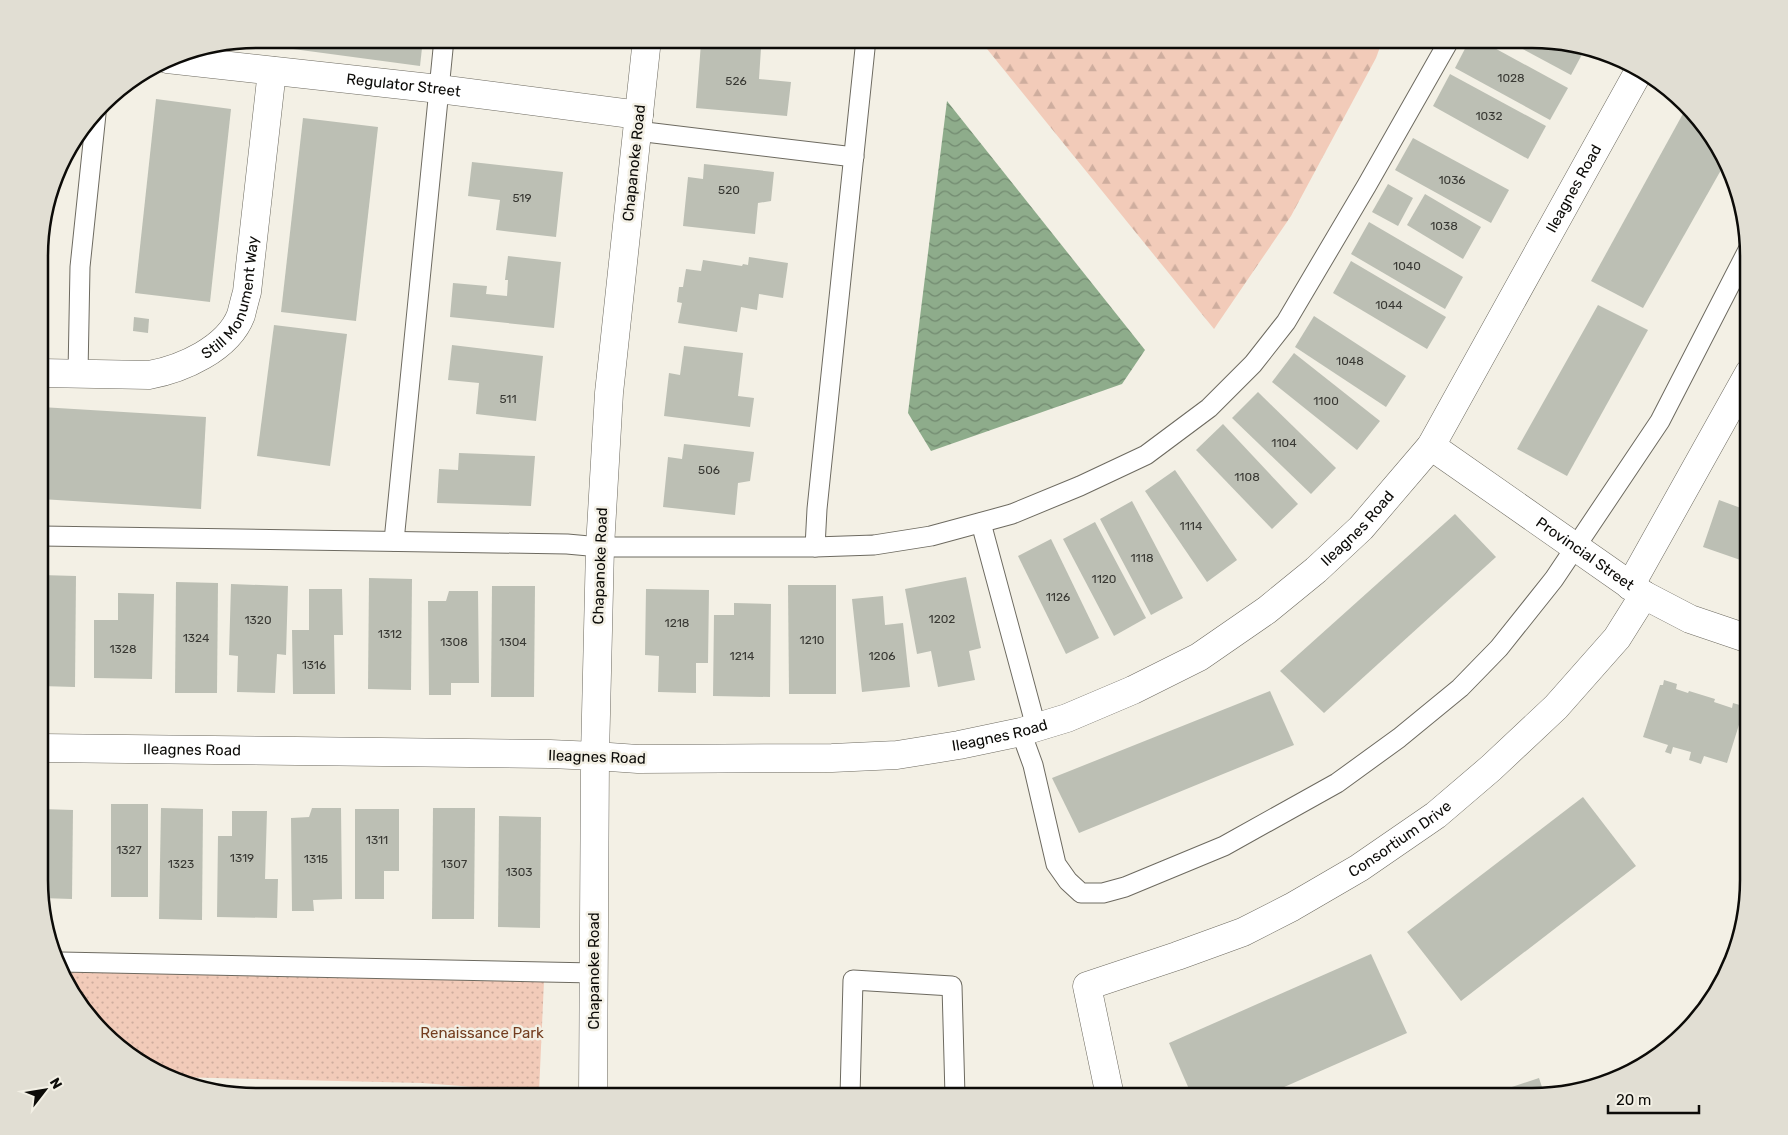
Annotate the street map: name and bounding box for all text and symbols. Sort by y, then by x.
street label: Regulator Street [345,70,462,101]
house number: 1028 [1497,71,1525,85]
house number: 526 [725,74,747,88]
street label: Chapanoke Road [619,104,649,222]
house number: 1032 [1475,109,1503,123]
street label: Ileagnes Road [1542,141,1605,236]
house number: 1036 [1438,173,1466,187]
house number: 520 [718,183,740,197]
house number: 519 [512,191,532,205]
house number: 1038 [1430,219,1458,233]
street label: Still Monument Way [198,235,262,363]
house number: 1040 [1393,259,1421,273]
house number: 1044 [1375,298,1403,312]
house number: 1048 [1336,354,1364,368]
house number: 511 [499,392,517,406]
house number: 1100 [1313,394,1339,408]
house number: 1104 [1271,436,1297,450]
house number: 506 [698,463,720,477]
house number: 1108 [1234,470,1260,484]
street label: Ileagnes Road [1317,487,1398,570]
street label: Chapanoke Road [589,507,611,625]
street label: Provincial Street [1533,513,1638,594]
house number: 1114 [1180,519,1203,533]
house number: 1118 [1130,551,1154,565]
house number: 1120 [1092,572,1116,586]
house number: 1126 [1046,590,1070,604]
house number: 1202 [929,612,955,626]
house number: 1320 [244,613,272,627]
house number: 1218 [665,616,689,630]
house number: 1312 [378,627,402,641]
house number: 1324 [183,631,210,645]
house number: 1210 [800,633,824,647]
house number: 1308 [440,635,468,649]
house number: 1304 [499,635,527,649]
house number: 1328 [109,642,137,656]
house number: 1214 [730,649,755,663]
house number: 1206 [868,649,896,663]
house number: 1316 [302,658,326,672]
street label: Ileagnes Road [950,715,1050,755]
street label: Ileagnes Road [143,740,241,759]
street label: Ileagnes Road [548,746,646,768]
street label: Consortium Drive [1345,797,1455,881]
house number: 1311 [366,833,388,847]
house number: 1327 [116,843,142,857]
house number: 1319 [230,851,254,865]
house number: 1315 [304,852,328,866]
house number: 1323 [168,857,194,871]
house number: 1307 [441,857,467,871]
house number: 1303 [505,865,533,879]
street label: Chapanoke Road [585,912,603,1030]
park label: Renaissance Park [420,1024,544,1042]
north arrow [20,1065,70,1115]
text: N [46,1075,66,1092]
scale bar [1608,1082,1699,1114]
text: 20 m [1616,1091,1651,1109]

